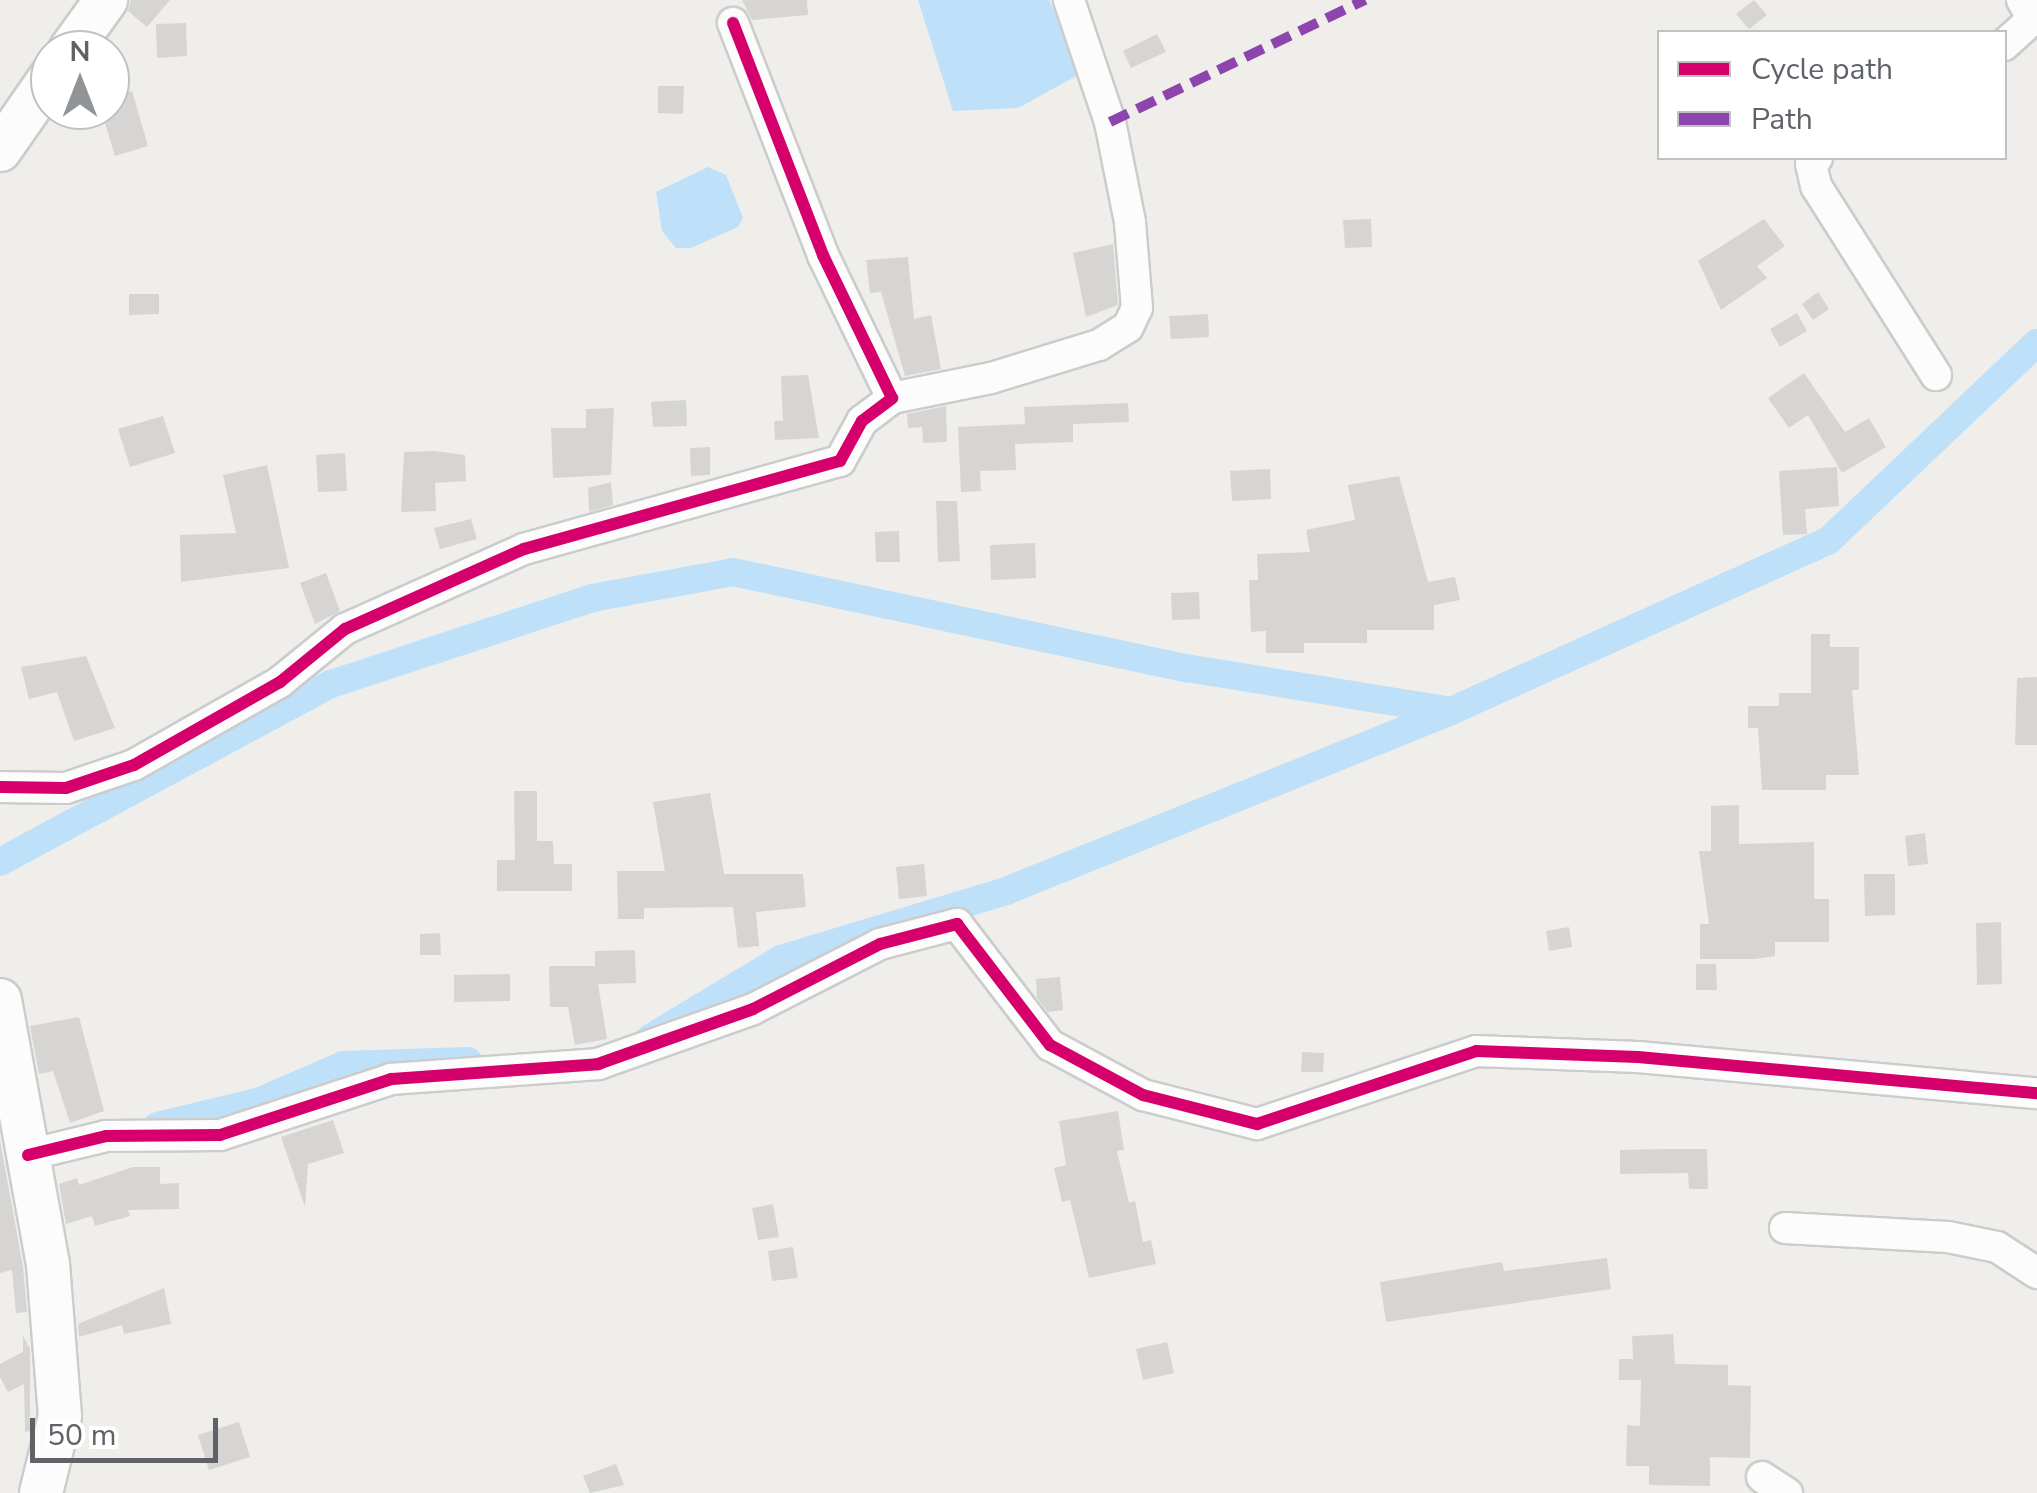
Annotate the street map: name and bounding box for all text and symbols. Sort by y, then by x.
north arrow [30,30,130,130]
legend [1657,30,2007,160]
text: N [70,33,90,71]
text: Cycle path [1751,49,1893,90]
text: Path [1751,99,1813,140]
scale bar [35,1398,222,1460]
text: 50 m [47,1415,116,1456]

